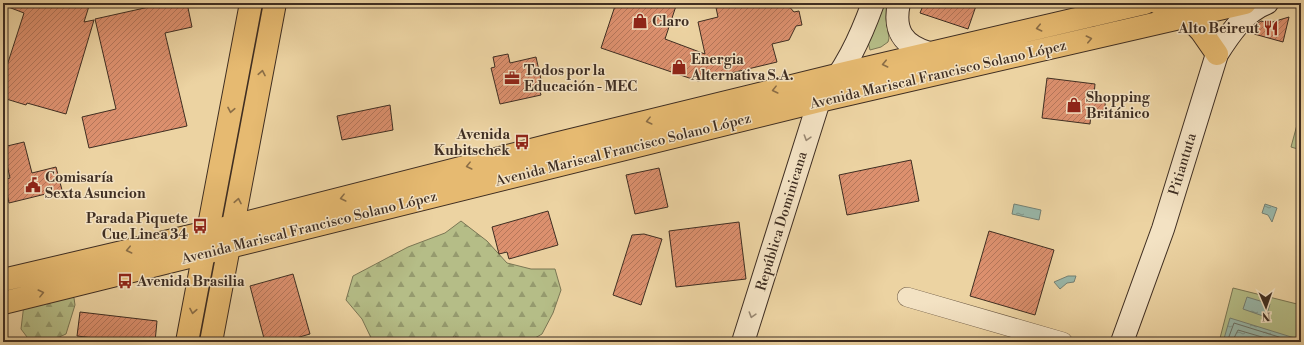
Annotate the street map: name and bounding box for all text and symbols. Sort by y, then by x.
shop icon: Claro [631,12,649,30]
place label: Claro [652,13,689,31]
restaurant icon: Alto Beireut [1262,19,1280,37]
place label: Alto Beireut [1177,20,1260,38]
one-way arrow [1036,23,1042,31]
one-way arrow [1086,35,1092,43]
street label: Avenida Mariscal Francisco Solano López [807,37,1069,114]
place label: Energia Alternativa S.A. [690,51,794,85]
shop icon: Energia Alternativa S.A. [670,58,688,76]
one-way arrow [882,59,888,67]
place label: Todos por la Educación - MEC [524,62,637,96]
office icon: Todos por la Educación - MEC [503,69,521,87]
one-way arrow [257,70,266,76]
one-way arrow [772,85,779,93]
place label: Shopping Británico [1086,89,1151,123]
shop icon: Shopping Británico [1065,96,1083,114]
one-way arrow [227,107,236,113]
street label: Avenida Mariscal Francisco Solano López [493,109,753,191]
one-way arrow [646,116,652,124]
place label: Avenida Kubitschek [434,126,510,160]
street label: Pitiantuta [1165,130,1201,198]
bus stop icon: Avenida Kubitschek [513,133,531,151]
one-way arrow [804,134,812,141]
street label: República Dominicana [752,149,812,293]
one-way arrow [466,161,473,170]
place label: Comisaría Sexta Asuncion [45,169,146,203]
public building icon: Comisaría Sexta Asuncion [24,176,42,194]
street label: Avenida Mariscal Francisco Solano López [179,187,439,269]
one-way arrow [340,193,347,202]
one-way arrow [233,198,241,204]
place label: Parada Piquete Cue Linea 34 [86,210,188,244]
bus stop icon: Parada Piquete Cue Linea 34 [191,217,209,235]
one-way arrow [126,246,132,254]
bus stop icon: Avenida Brasilia [116,272,134,290]
place label: Avenida Brasilia [136,273,245,291]
north arrow [1246,287,1286,327]
one-way arrow [37,289,44,298]
one-way arrow [189,308,198,314]
text: N [1261,309,1271,323]
one-way arrow [748,312,757,319]

